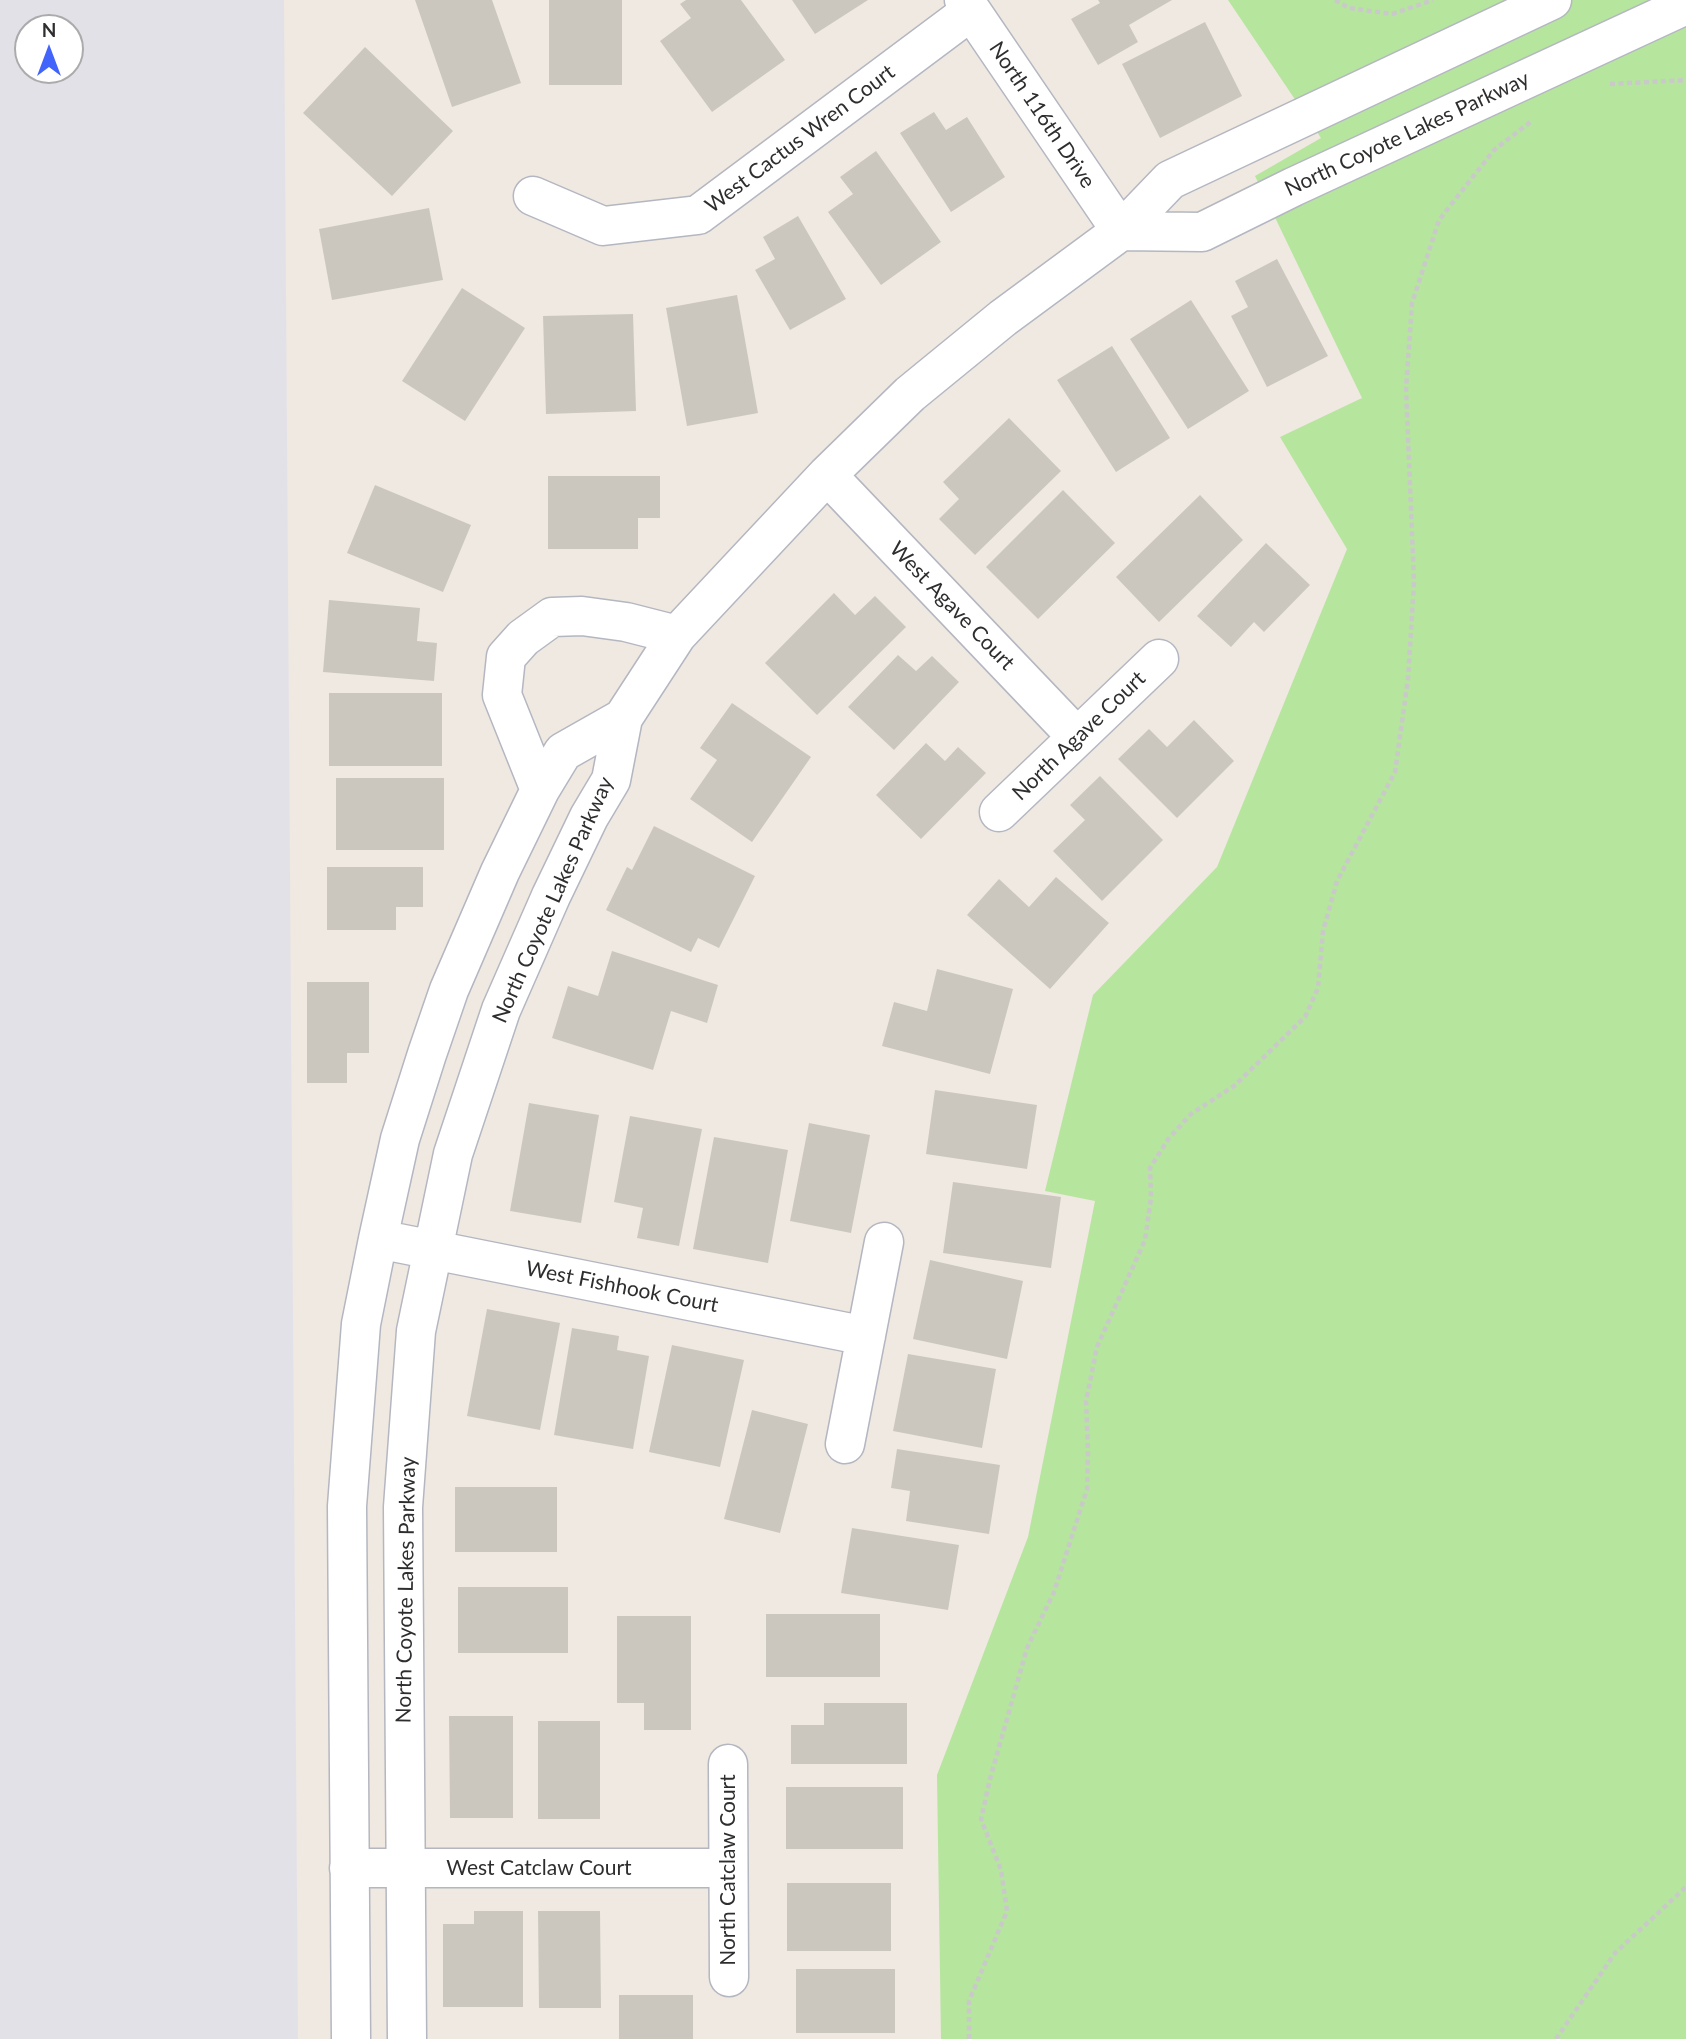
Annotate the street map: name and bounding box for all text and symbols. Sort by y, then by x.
north arrow [14,14,84,84]
text: N [42,18,56,41]
street label: North 116th Drive [984,37,1100,193]
street label: West Cactus Wren Court [700,60,900,218]
street label: North Coyote Lakes Parkway [1281,66,1533,202]
street label: West Agave Court [884,537,1020,675]
street label: North Agave Court [1007,666,1151,806]
street label: North Coyote Lakes Parkway [487,773,619,1027]
street label: West Fishhook Court [524,1256,720,1318]
street label: North Coyote Lakes Parkway [391,1456,421,1724]
street label: North Catclaw Court [715,1774,741,1966]
street label: West Catclaw Court [446,1855,632,1881]

